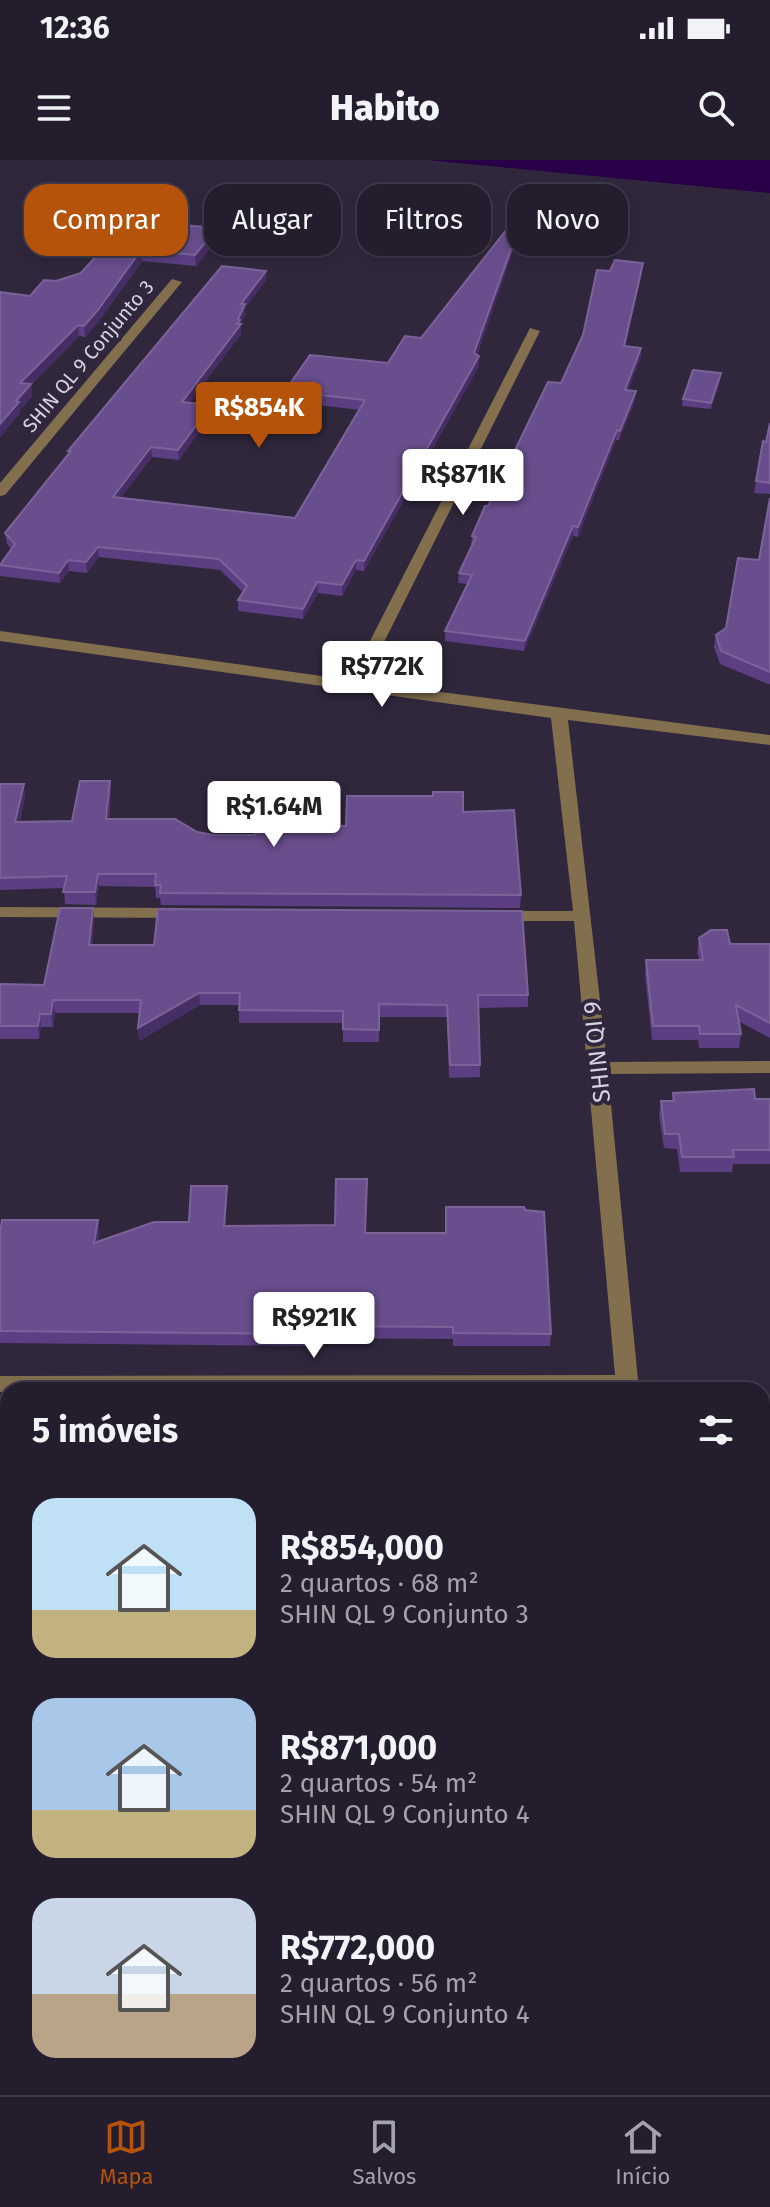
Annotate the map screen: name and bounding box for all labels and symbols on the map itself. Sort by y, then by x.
street label: SHIN QL 9 Conjunto 3 [17,275,159,437]
pin: R$854K [194,382,324,450]
pin: R$871K [398,449,528,517]
pin: R$772K [317,641,447,709]
pin: R$1.64M [200,781,348,849]
street label: SHIN QI 9 [578,1000,616,1104]
pin: R$921K [249,1292,379,1360]

